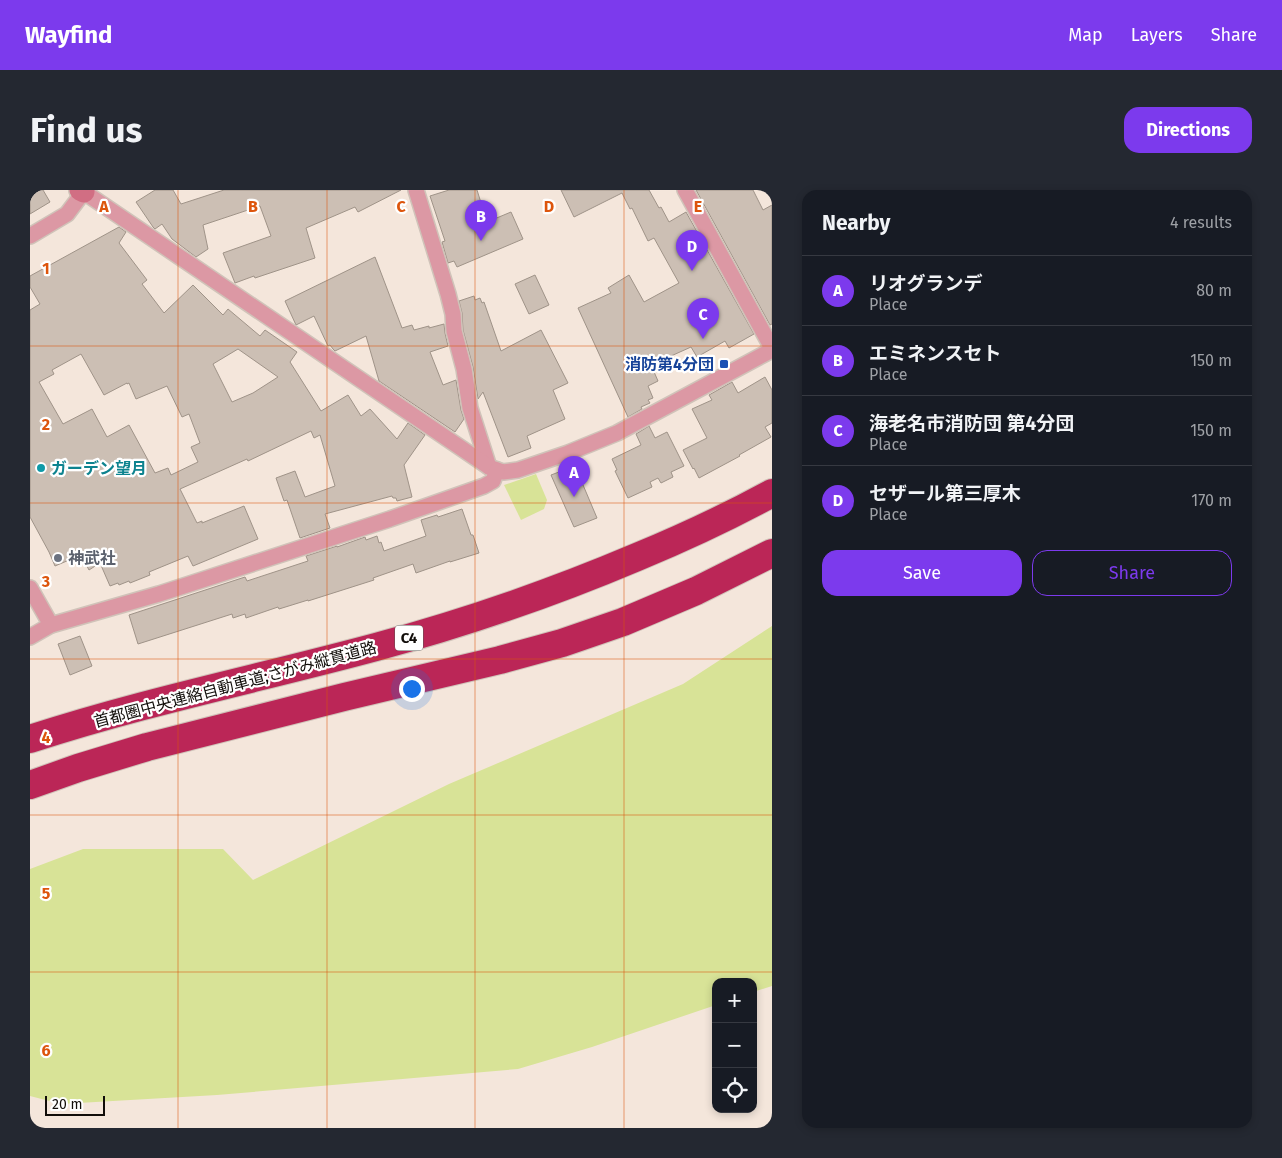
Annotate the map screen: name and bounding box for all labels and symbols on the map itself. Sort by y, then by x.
text: A [98,197,109,216]
text: B [248,197,258,216]
text: C [396,197,406,216]
text: D [544,197,554,216]
text: E [694,197,702,216]
pin: B [465,200,497,241]
pin: D [676,230,708,271]
text: 1 [42,259,50,278]
pin: C [687,298,719,339]
place label: 消防第4分団 [625,355,714,374]
marker: 消防第4分団 [718,358,730,370]
text: 2 [42,415,50,434]
pin: A [558,456,590,497]
place label: ガーデン望月 [51,459,147,478]
marker: ガーデン望月 [35,462,47,474]
place label: 神武社 [68,549,116,568]
marker: 神武社 [52,552,64,564]
text: 3 [41,572,50,591]
road number: C4 [395,626,423,650]
street label: 首都圏中央連絡自動車道;さがみ縦貫道路 [92,638,379,731]
your location [399,676,425,702]
text: 4 [41,728,51,747]
text: 5 [42,884,51,903]
text: 6 [41,1041,51,1060]
scale bar [45,1093,105,1116]

